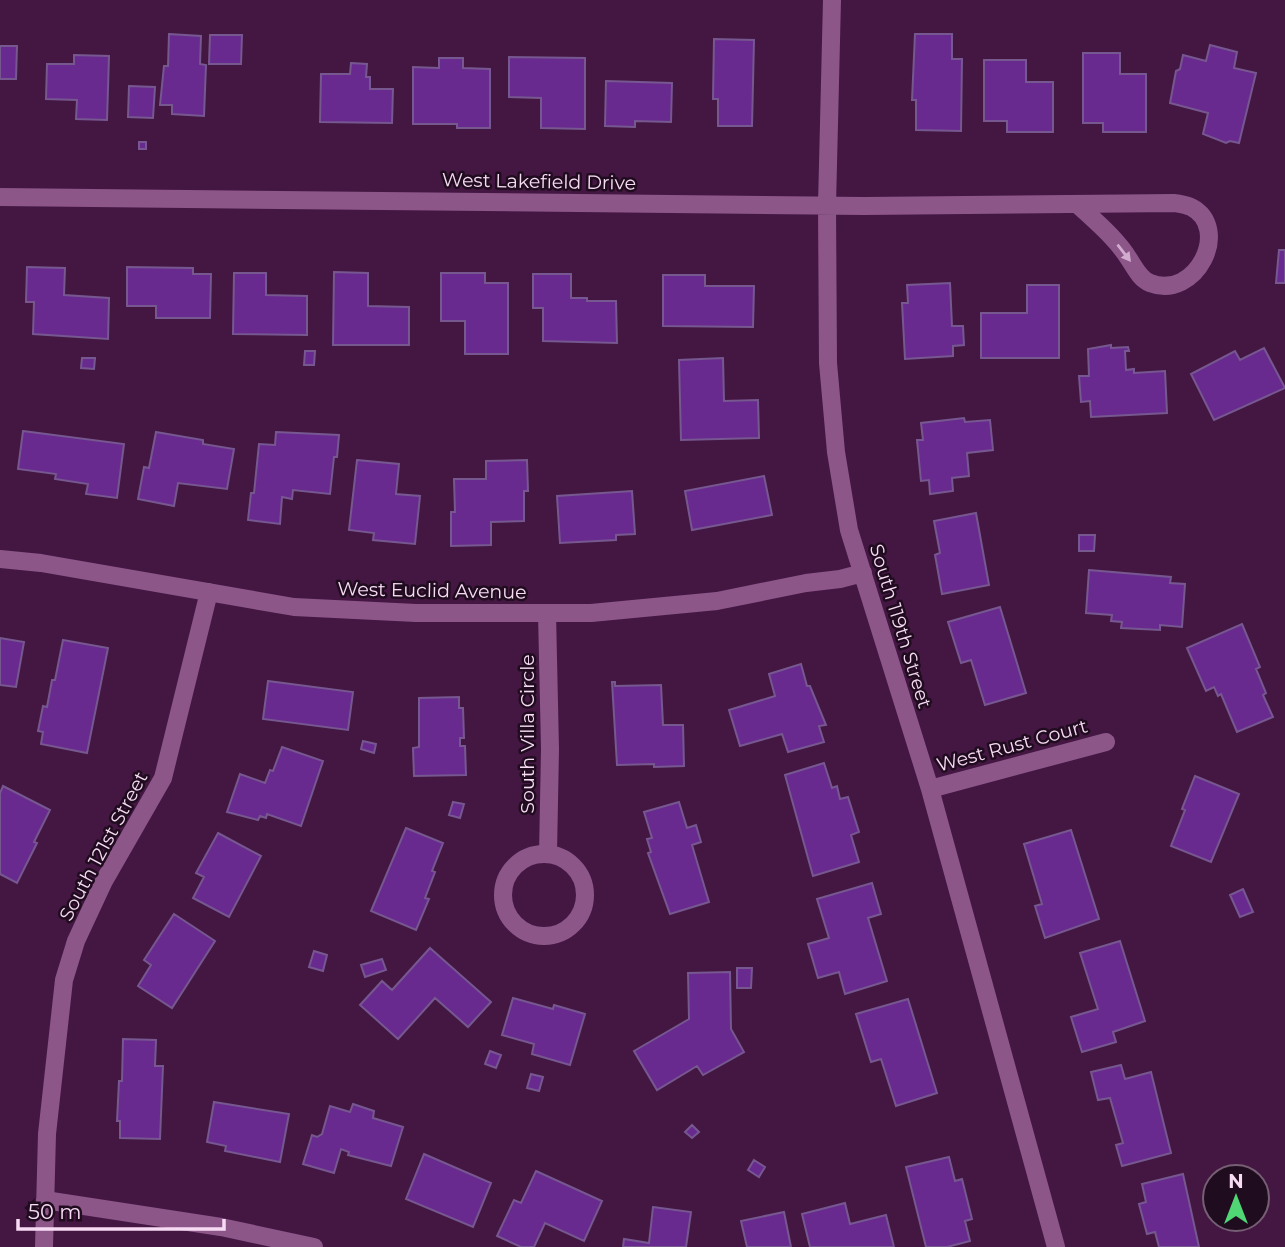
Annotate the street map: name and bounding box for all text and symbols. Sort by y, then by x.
street label: West Lakefield Drive [442,168,636,195]
one-way arrow [1117,244,1131,262]
street label: South 119th Street [865,541,937,711]
street label: West Euclid Avenue [337,577,527,604]
street label: South Villa Circle [516,654,539,814]
street label: West Rust Court [934,714,1090,777]
street label: South 121st Street [54,767,153,925]
north arrow [1201,1163,1271,1233]
text: N [1228,1170,1244,1193]
scale bar [18,1188,224,1232]
text: 50 m [28,1199,82,1224]

